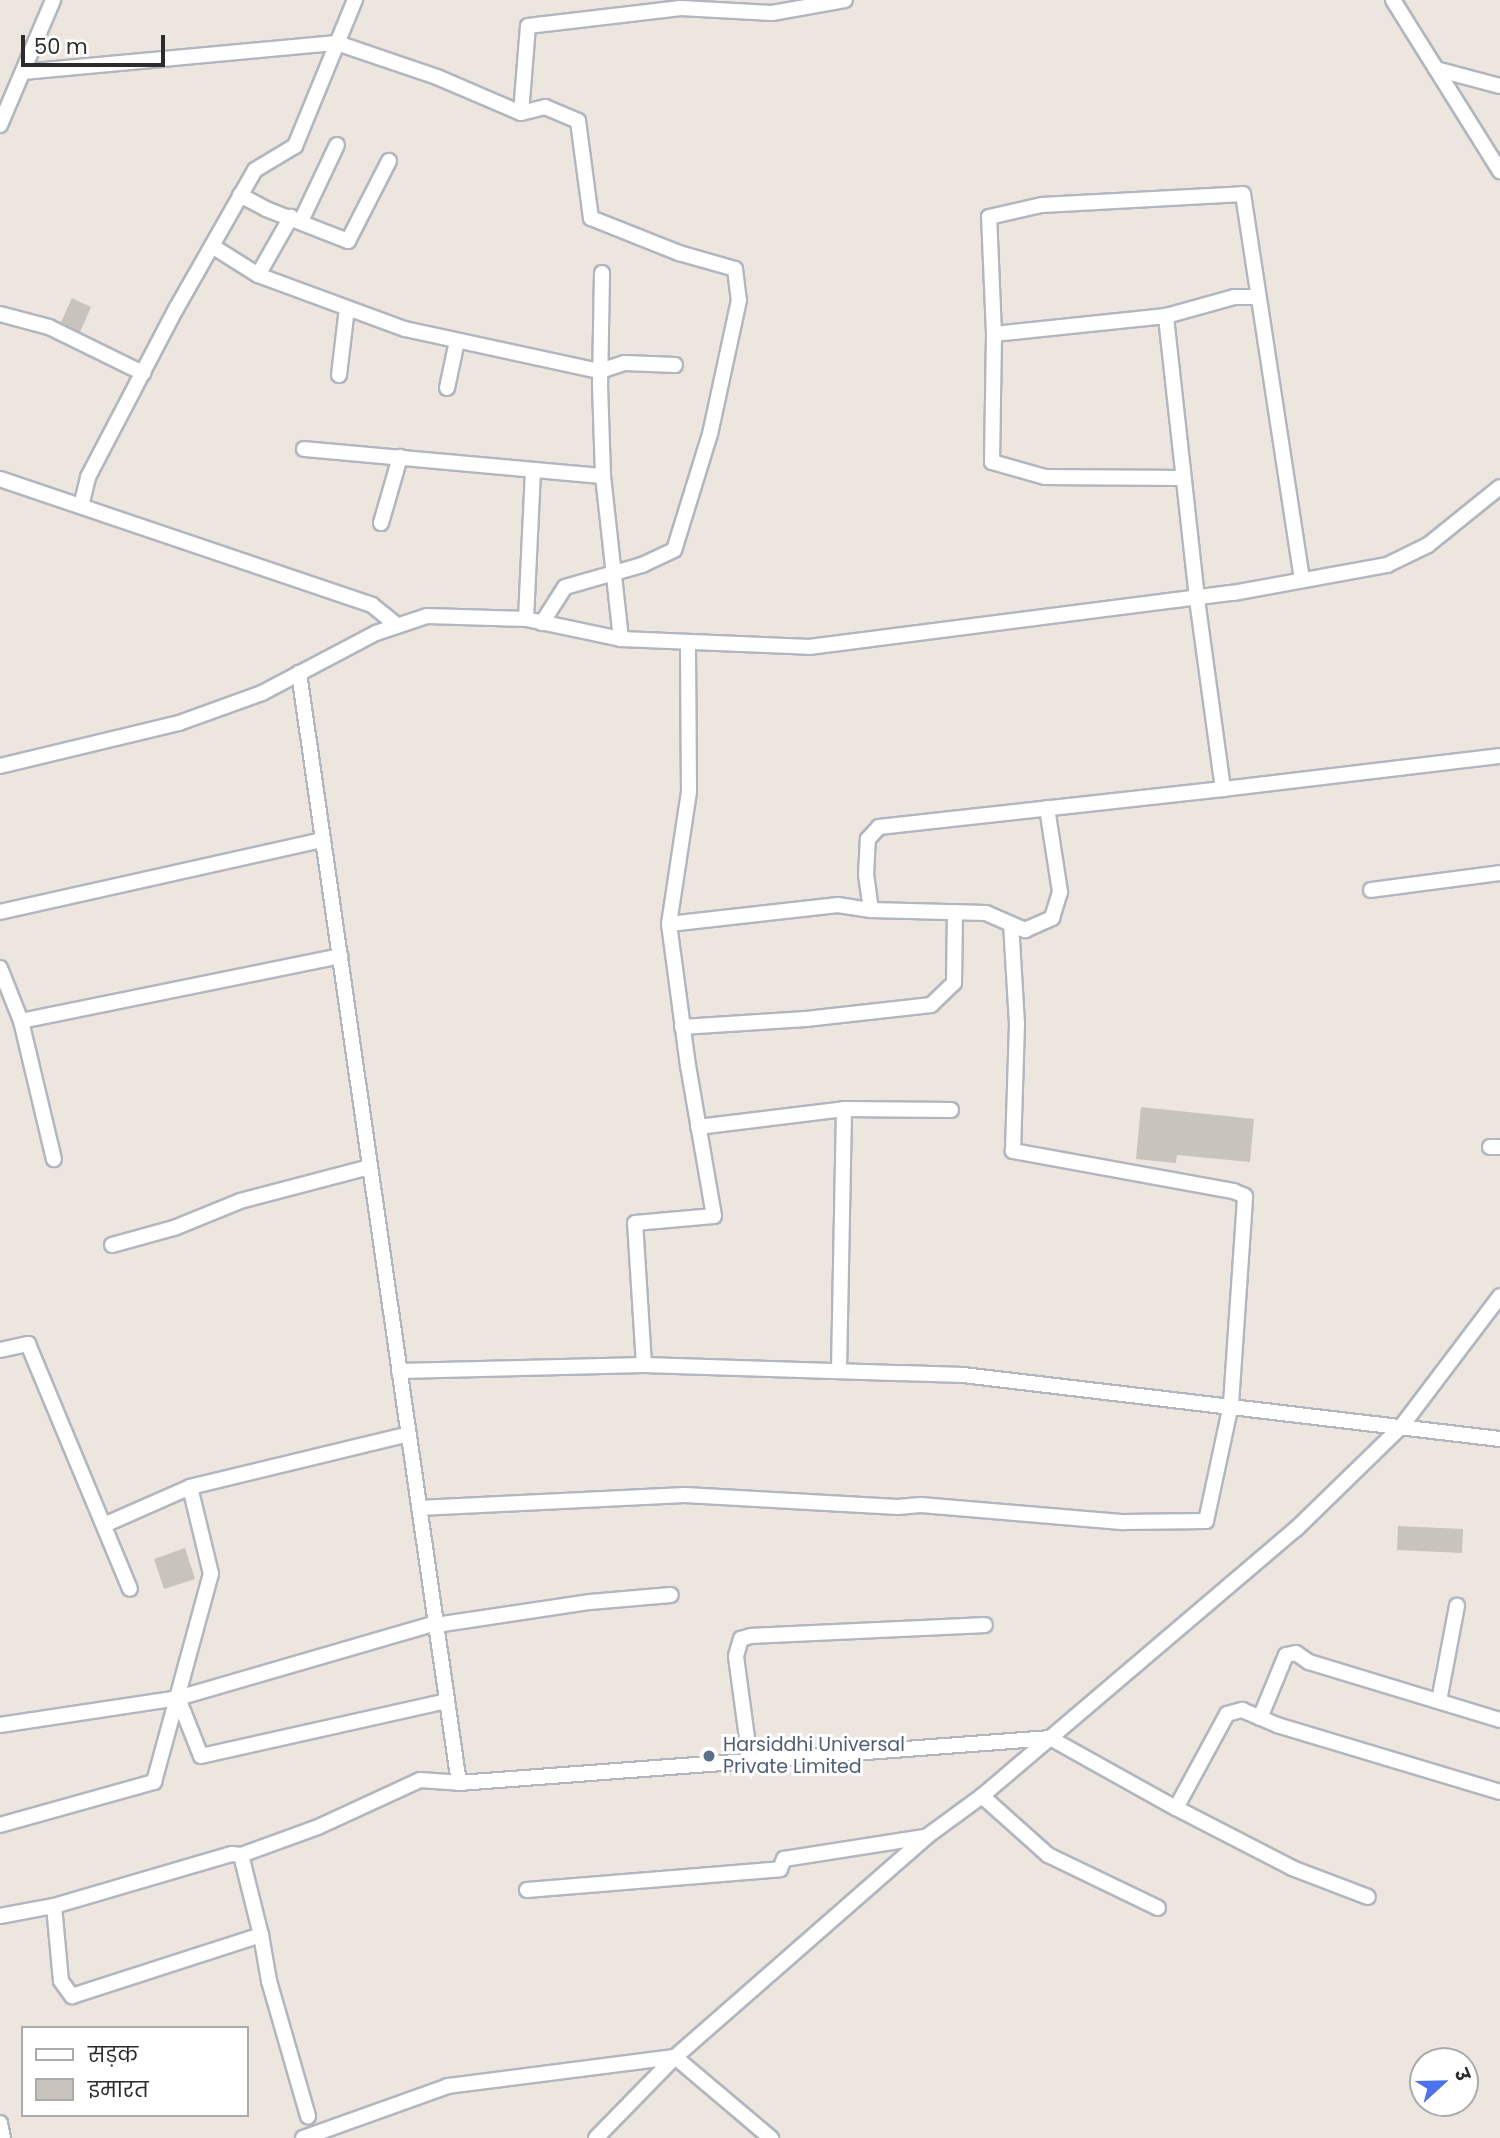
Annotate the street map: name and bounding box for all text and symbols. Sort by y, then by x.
scale bar [24,21,168,65]
text: 50 m [34,32,88,61]
place label: Harsiddhi Universal Private Limited [723,1734,905,1778]
marker: Harsiddhi Universal Private Limited [701,1748,717,1764]
legend [21,2026,248,2117]
text: सड़क [88,2040,138,2069]
north arrow [1409,2047,1479,2117]
text: उ [1448,2065,1477,2085]
text: इमारत [88,2075,149,2104]

